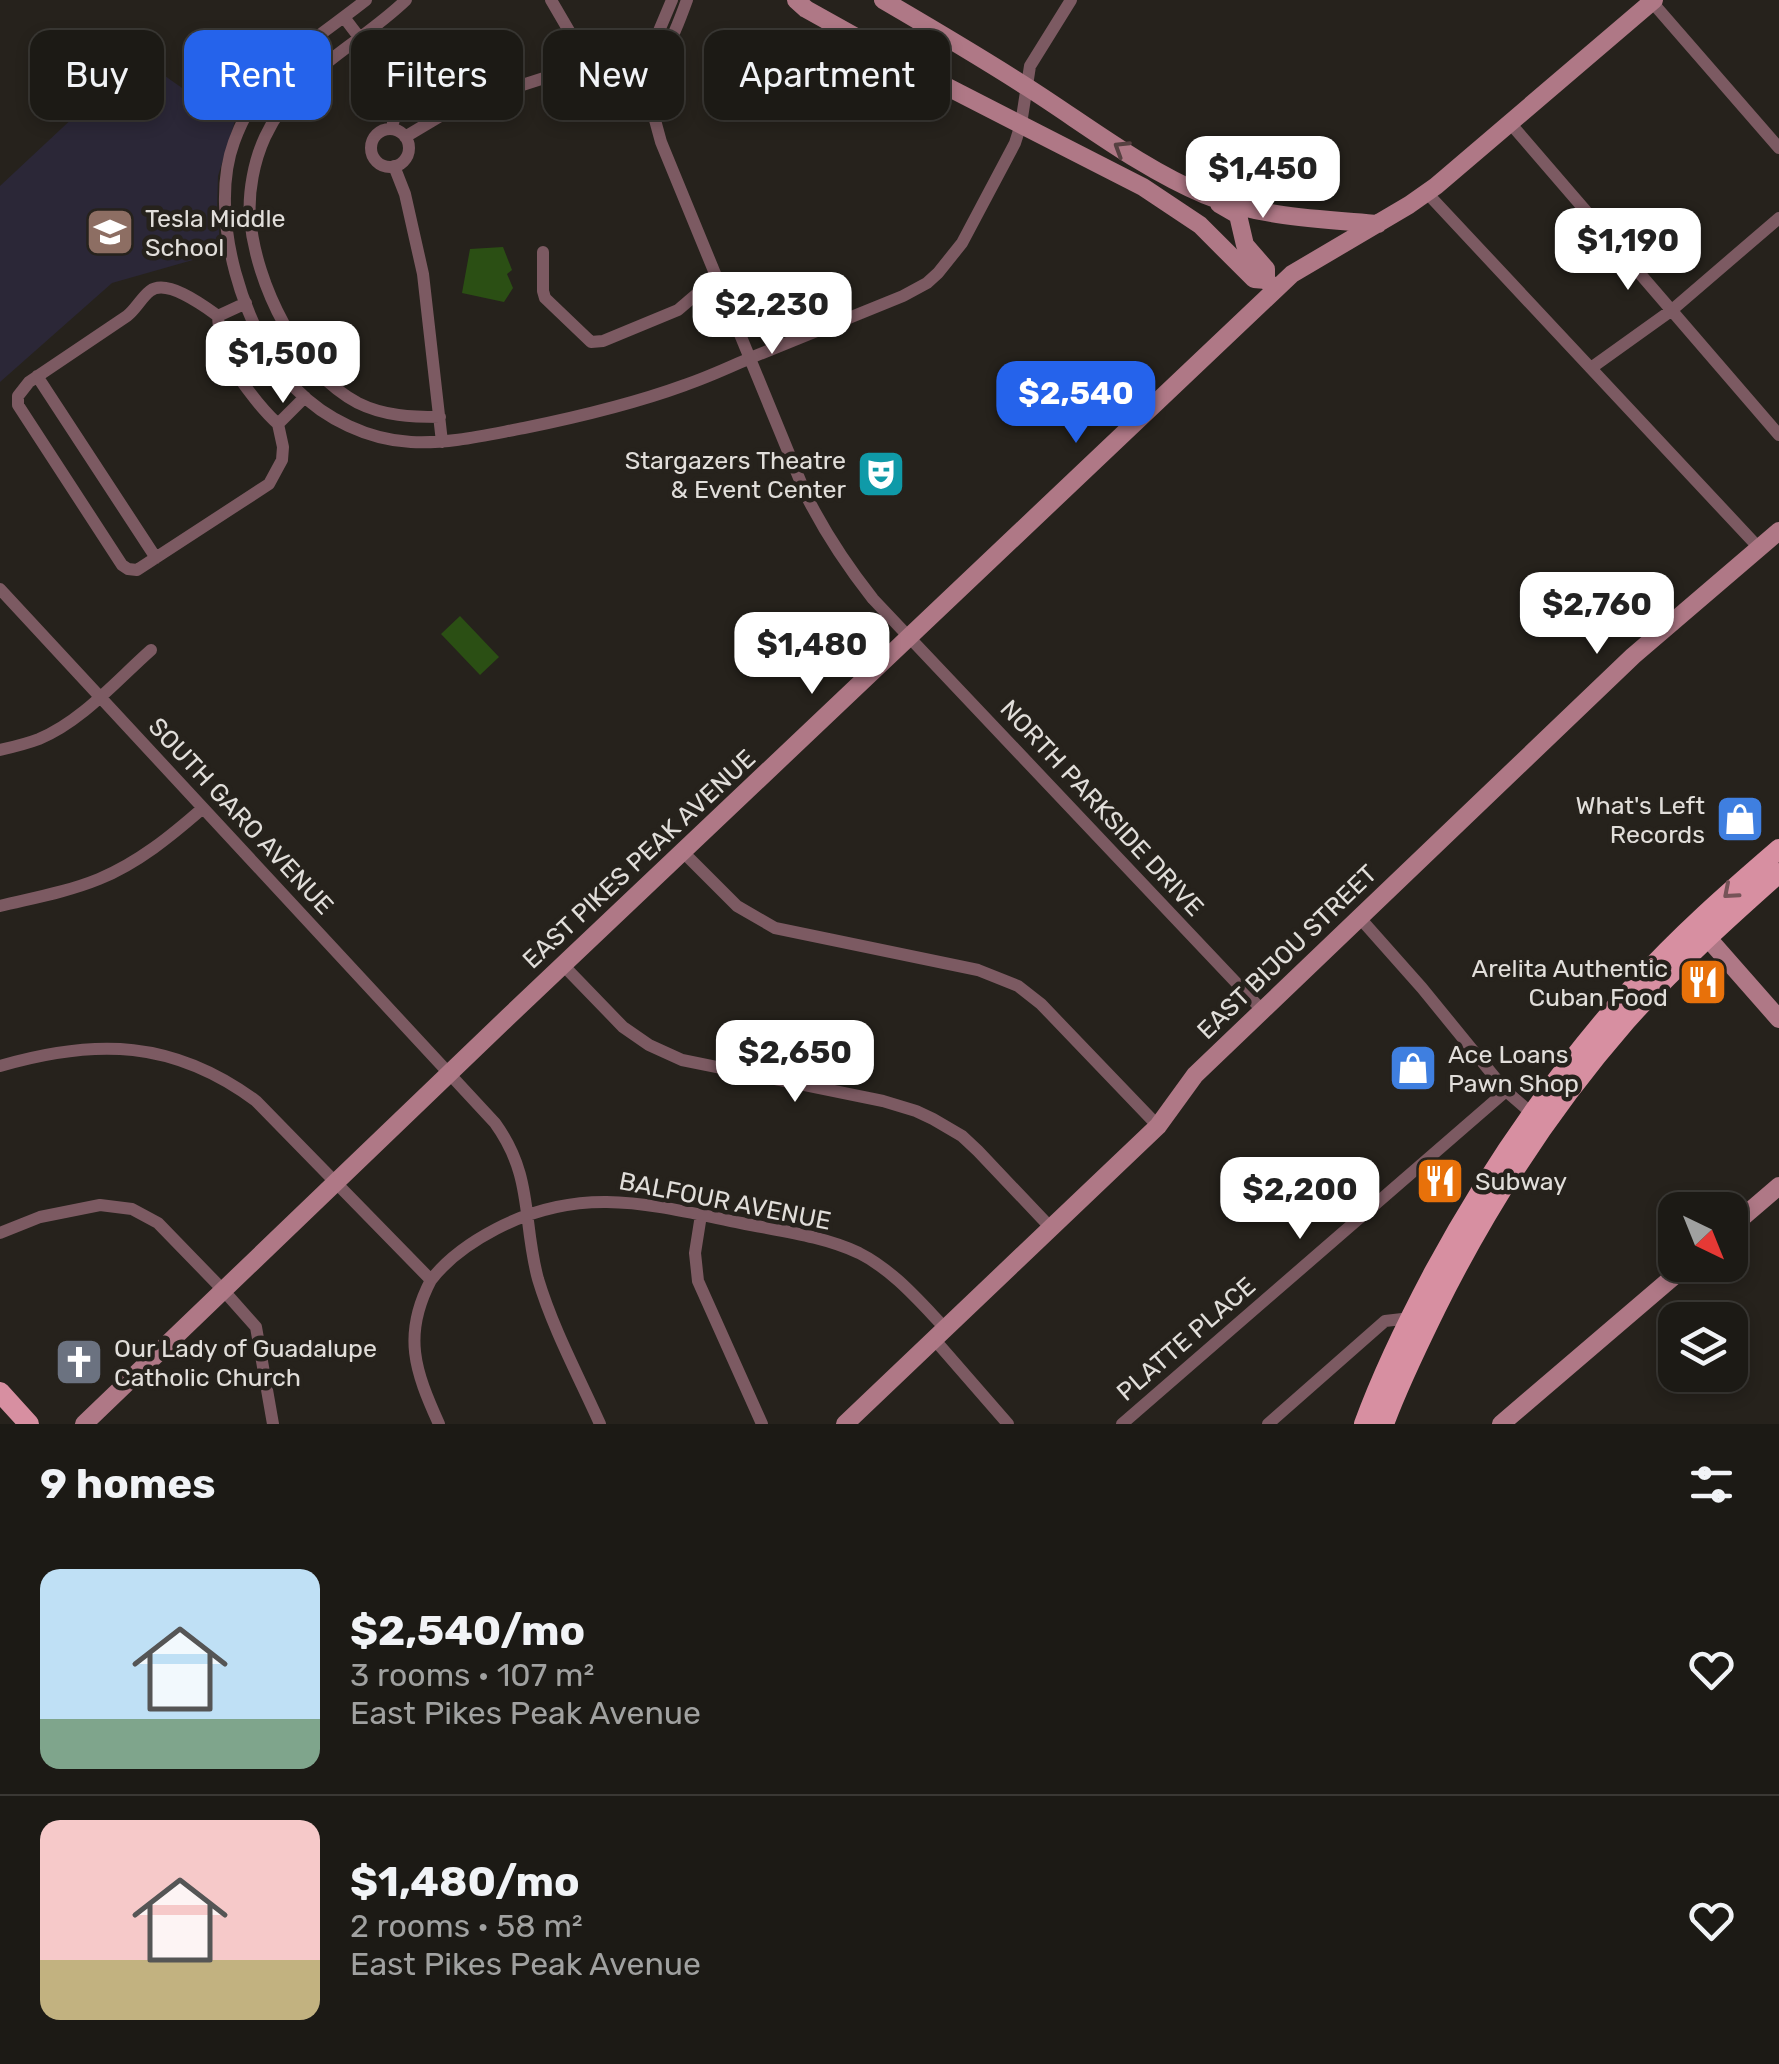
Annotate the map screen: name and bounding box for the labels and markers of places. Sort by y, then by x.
pin: $1,450 [1182,136,1344,221]
place label: Tesla Middle School [145,204,286,262]
school or university icon: Tesla Middle School [84,206,136,258]
pin: $1,190 [1547,208,1709,293]
pin: $2,230 [691,272,853,357]
pin: $1,500 [202,321,364,406]
pin: $2,540 [995,361,1157,446]
place label: Stargazers Theatre & Event Center [625,446,846,504]
theatre icon: Stargazers Theatre & Event Center [855,448,907,500]
pin: $2,760 [1516,572,1678,657]
pin: $1,480 [731,612,893,697]
place label: What's Left Records [1575,791,1705,849]
shop icon: What's Left Records [1714,793,1766,845]
place label: Arelita Authentic Cuban Food [1472,954,1668,1012]
restaurant icon: Arelita Authentic Cuban Food [1677,956,1729,1008]
pin: $2,650 [714,1020,876,1105]
place label: Ace Loans Pawn Shop [1448,1040,1579,1098]
shop icon: Ace Loans Pawn Shop [1387,1042,1439,1094]
restaurant icon: Subway [1414,1155,1466,1207]
pin: $2,200 [1219,1157,1381,1242]
place label: Subway [1475,1167,1567,1196]
place label: Our Lady of Guadalupe Catholic Church [114,1334,377,1392]
church icon: Our Lady of Guadalupe Catholic Church [53,1336,105,1388]

